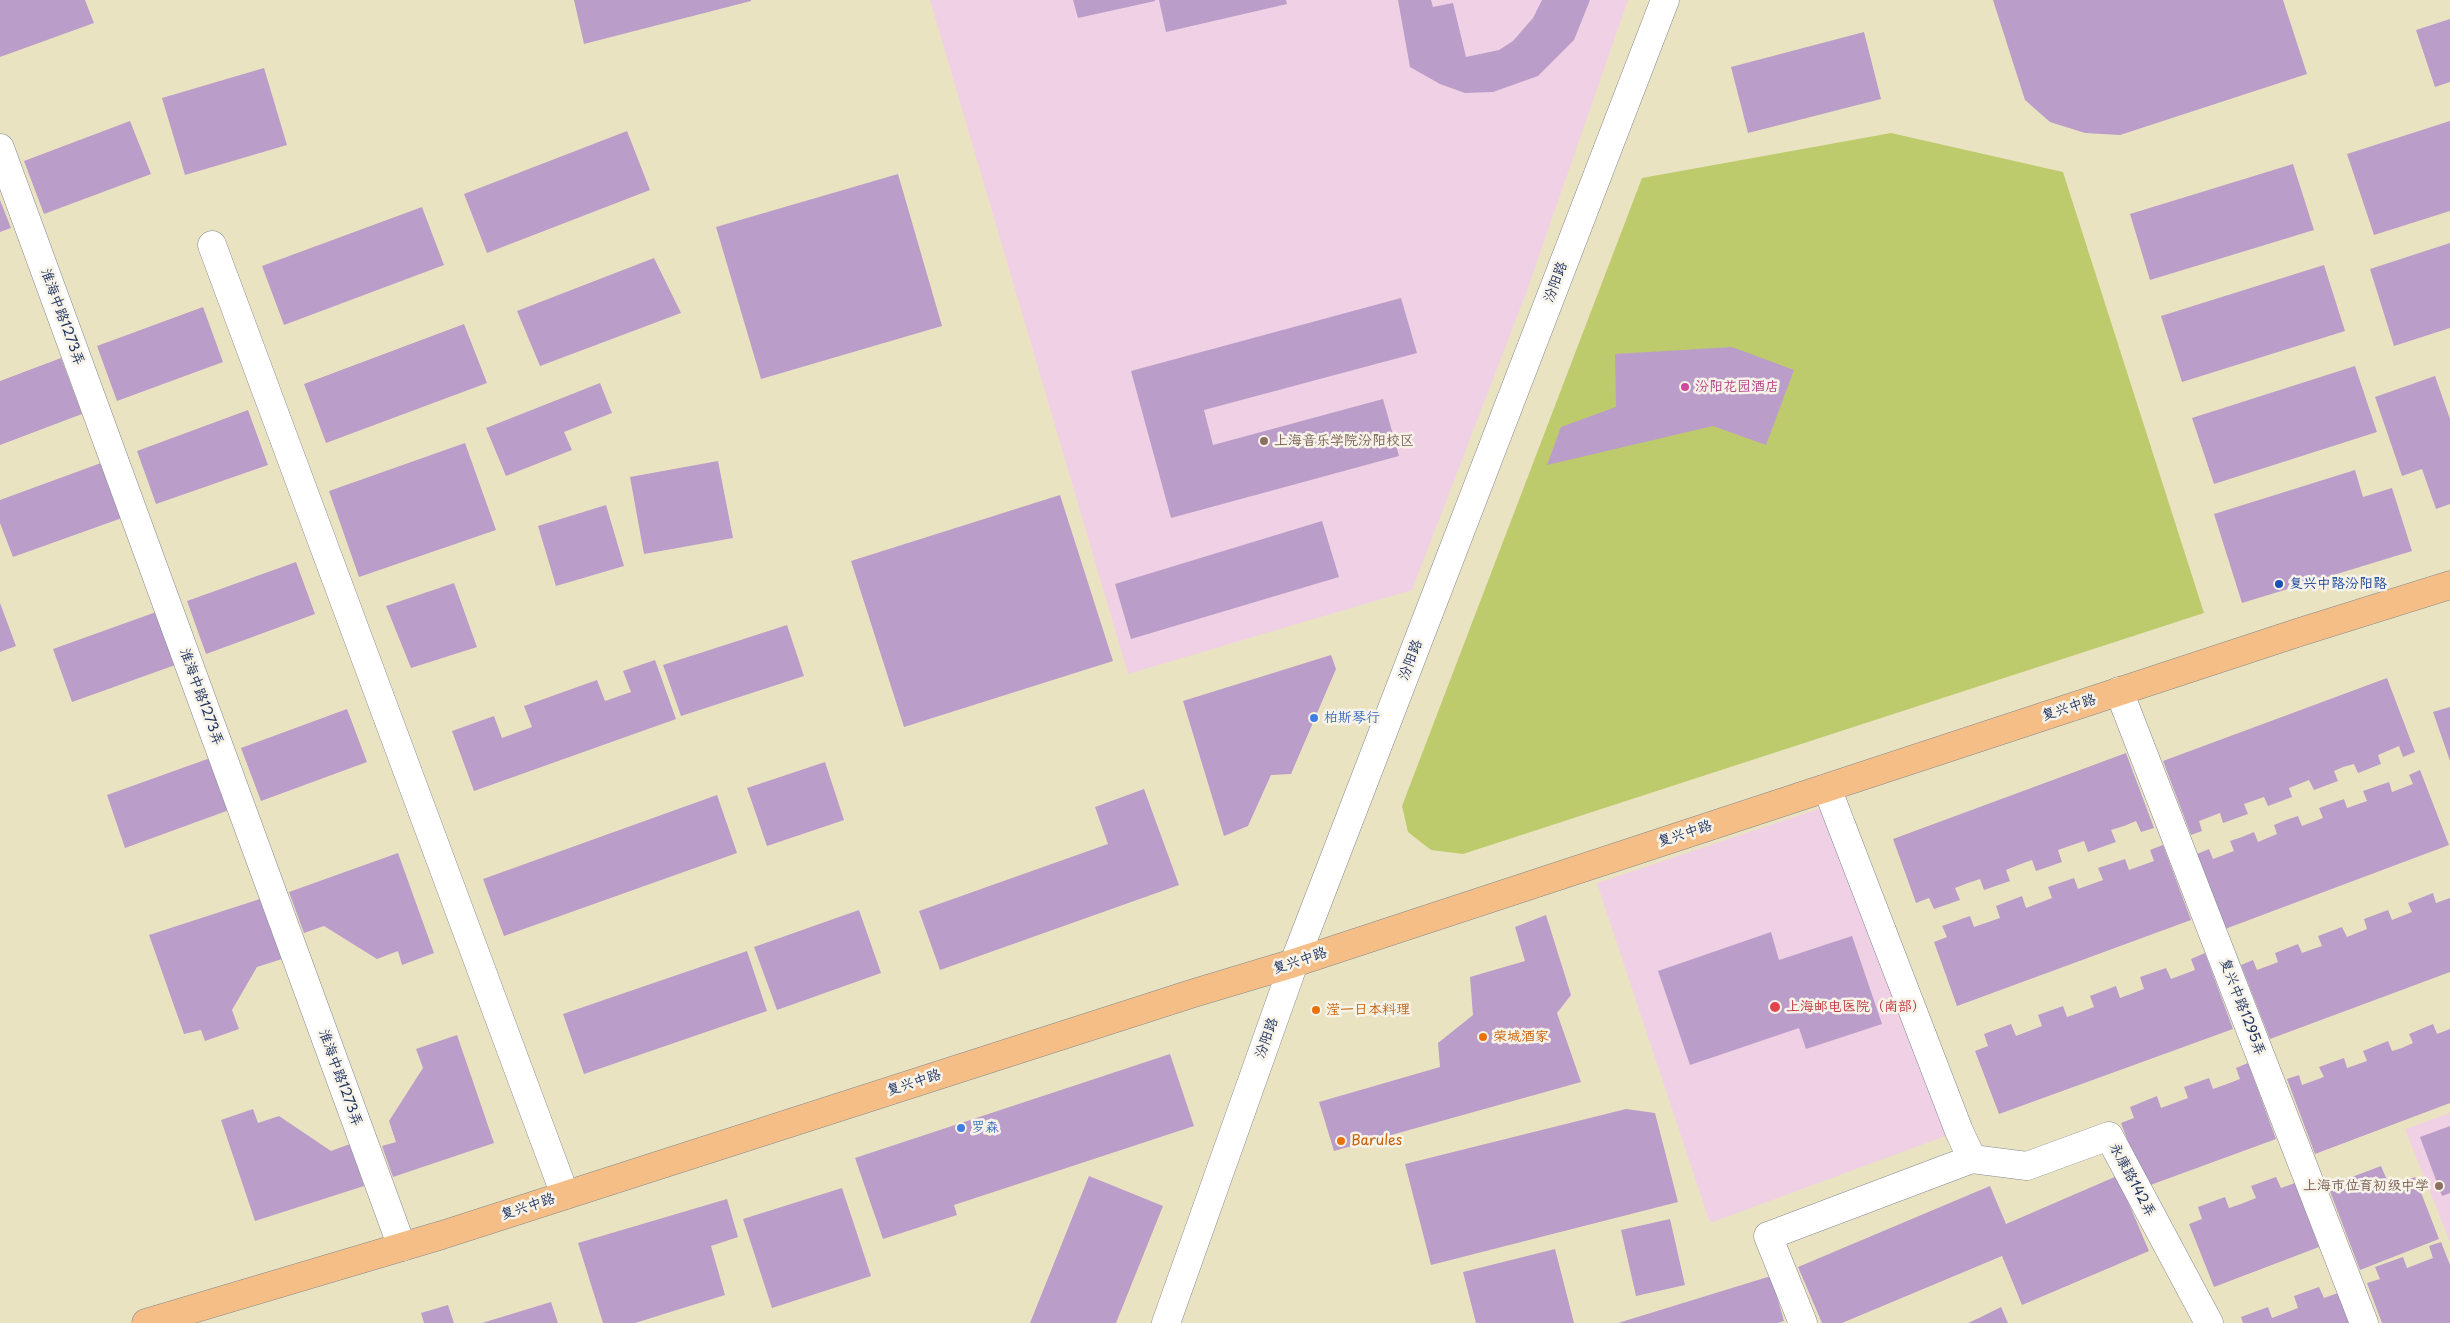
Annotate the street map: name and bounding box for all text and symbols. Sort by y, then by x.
street label: 汾阳路 [1541,259,1571,305]
street label: 淮海中路1273弄 [37,266,87,368]
place label: 汾阳花园酒店 [1695,379,1779,395]
marker: 汾阳花园酒店 [1679,381,1691,393]
place label: 上海音乐学院汾阳校区 [1274,433,1414,449]
marker: 上海音乐学院汾阳校区 [1258,435,1270,447]
place label: 复兴中路汾阳路 [2289,576,2387,592]
marker: 复兴中路汾阳路 [2273,578,2285,590]
street label: 汾阳路 [1396,637,1426,683]
street label: 淮海中路1273弄 [176,646,226,748]
street label: 复兴中路 [2040,691,2098,725]
place label: 柏斯琴行 [1324,710,1380,726]
marker: 柏斯琴行 [1308,712,1320,724]
street label: 复兴中路 [1656,817,1714,851]
street label: 复兴中路 [1271,944,1329,978]
street label: 复兴中路1295弄 [2216,956,2268,1058]
place label: 上海邮电医院（南部） [1786,999,1926,1015]
marker: 上海邮电医院（南部） [1768,1000,1782,1014]
place label: 滢一日本料理 [1326,1002,1410,1018]
marker: 滢一日本料理 [1310,1004,1322,1016]
street label: 汾阳路 [1252,1015,1282,1061]
street label: 淮海中路1273弄 [315,1027,365,1129]
place label: 荣城酒家 [1493,1029,1549,1045]
marker: 荣城酒家 [1477,1031,1489,1043]
street label: 复兴中路 [885,1066,943,1100]
place label: 罗森 [971,1120,999,1136]
marker: 罗森 [955,1122,967,1134]
place label: Barules [1351,1133,1402,1149]
marker: Barules [1335,1135,1347,1147]
street label: 永康路142弄 [2106,1140,2158,1220]
place label: 上海市位育初级中学 [2303,1178,2429,1194]
marker: 上海市位育初级中学 [2433,1180,2445,1192]
street label: 复兴中路 [499,1190,557,1224]

